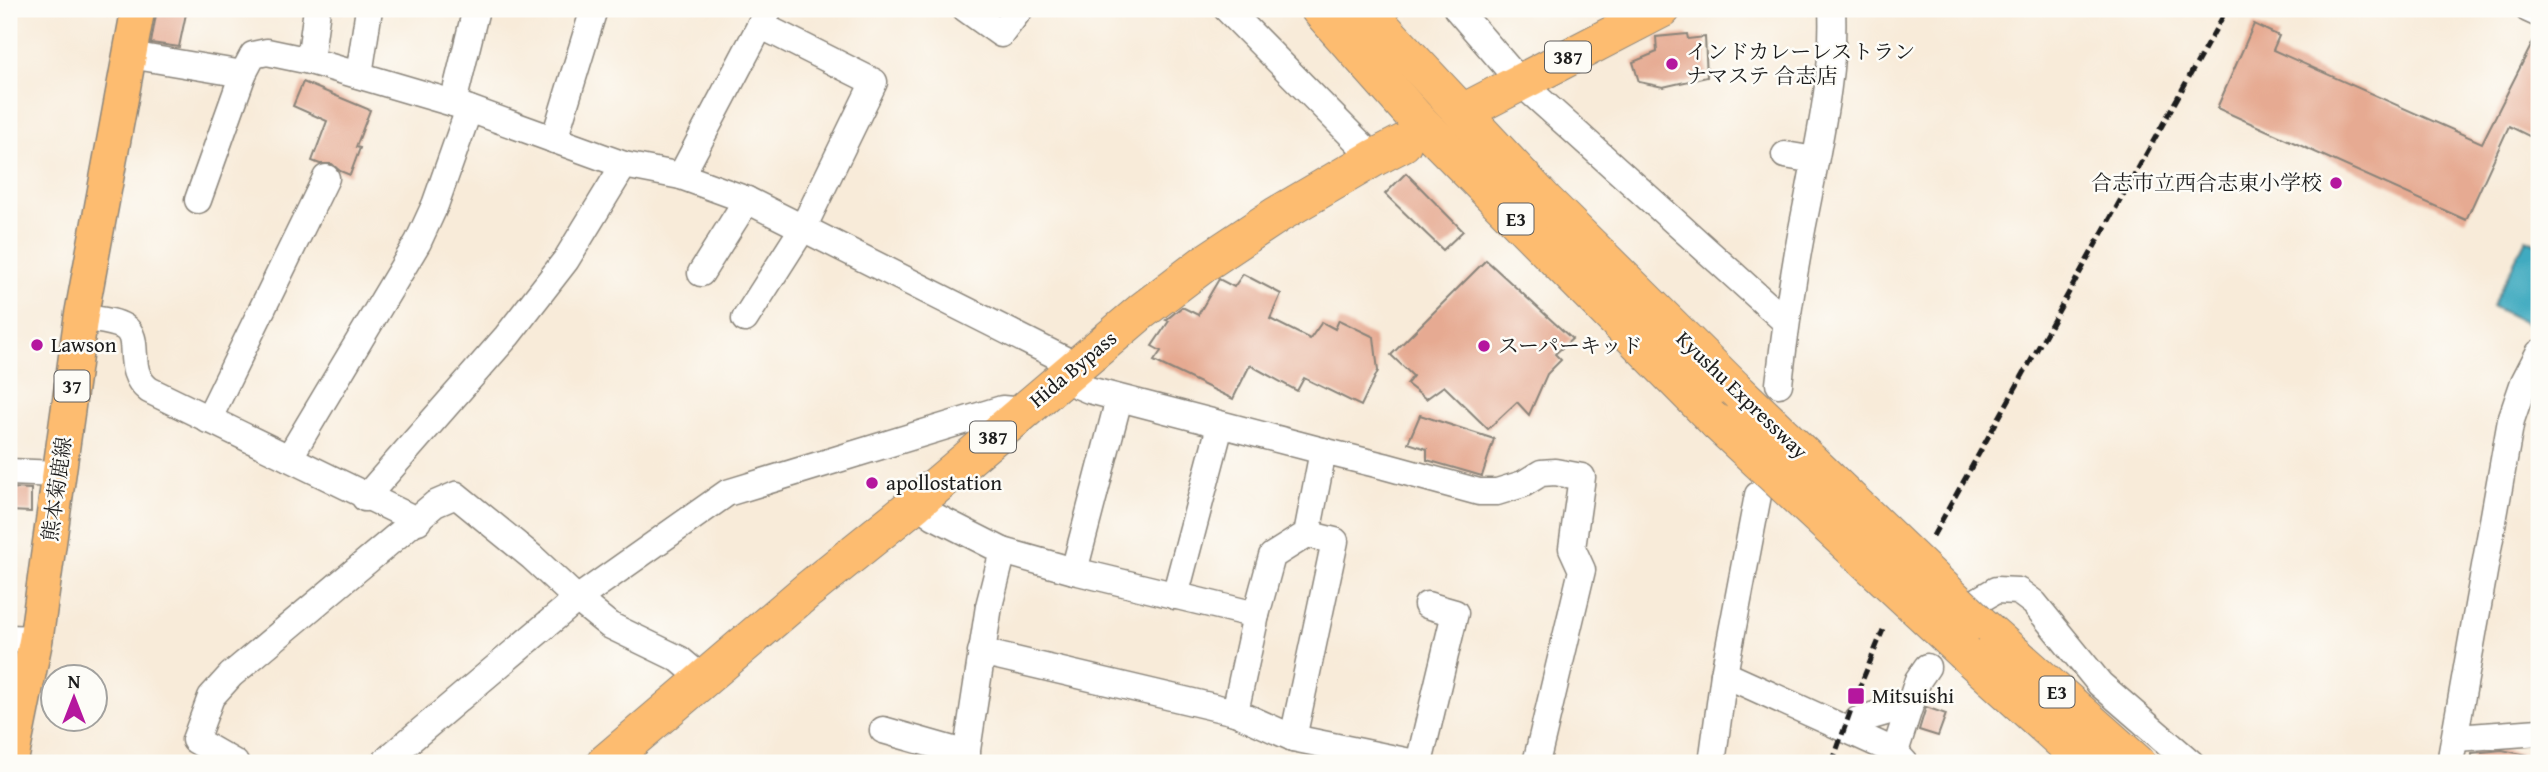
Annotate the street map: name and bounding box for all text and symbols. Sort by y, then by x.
place label: インドカレーレストラン ナマステ 合志店 [1686,36,1915,91]
road number: 387 [1545,41,1591,72]
marker: インドカレーレストラン ナマステ 合志店 [1664,56,1680,72]
place label: 合志市立西合志東小学校 [2091,167,2322,198]
marker: 合志市立西合志東小学校 [2328,175,2344,191]
road number: E3 [1498,204,1534,234]
street label: Hida Bypass [1022,323,1123,415]
street label: Kyushu Expressway [1669,323,1816,466]
place label: Lawson [51,329,117,360]
place label: スーパーキッド [1498,330,1642,361]
marker: Lawson [29,337,45,353]
marker: スーパーキッド [1476,338,1492,354]
road number: 37 [55,370,90,402]
road number: 387 [970,422,1016,452]
street label: 熊本菊鹿線 [34,435,79,543]
place label: apollostation [886,467,1002,498]
marker: apollostation [864,475,880,491]
north arrow [38,664,108,734]
text: N [68,667,81,695]
road number: E3 [2039,677,2074,708]
place label: Mitsuishi [1872,680,1954,711]
marker: Mitsuishi [1846,686,1866,706]

